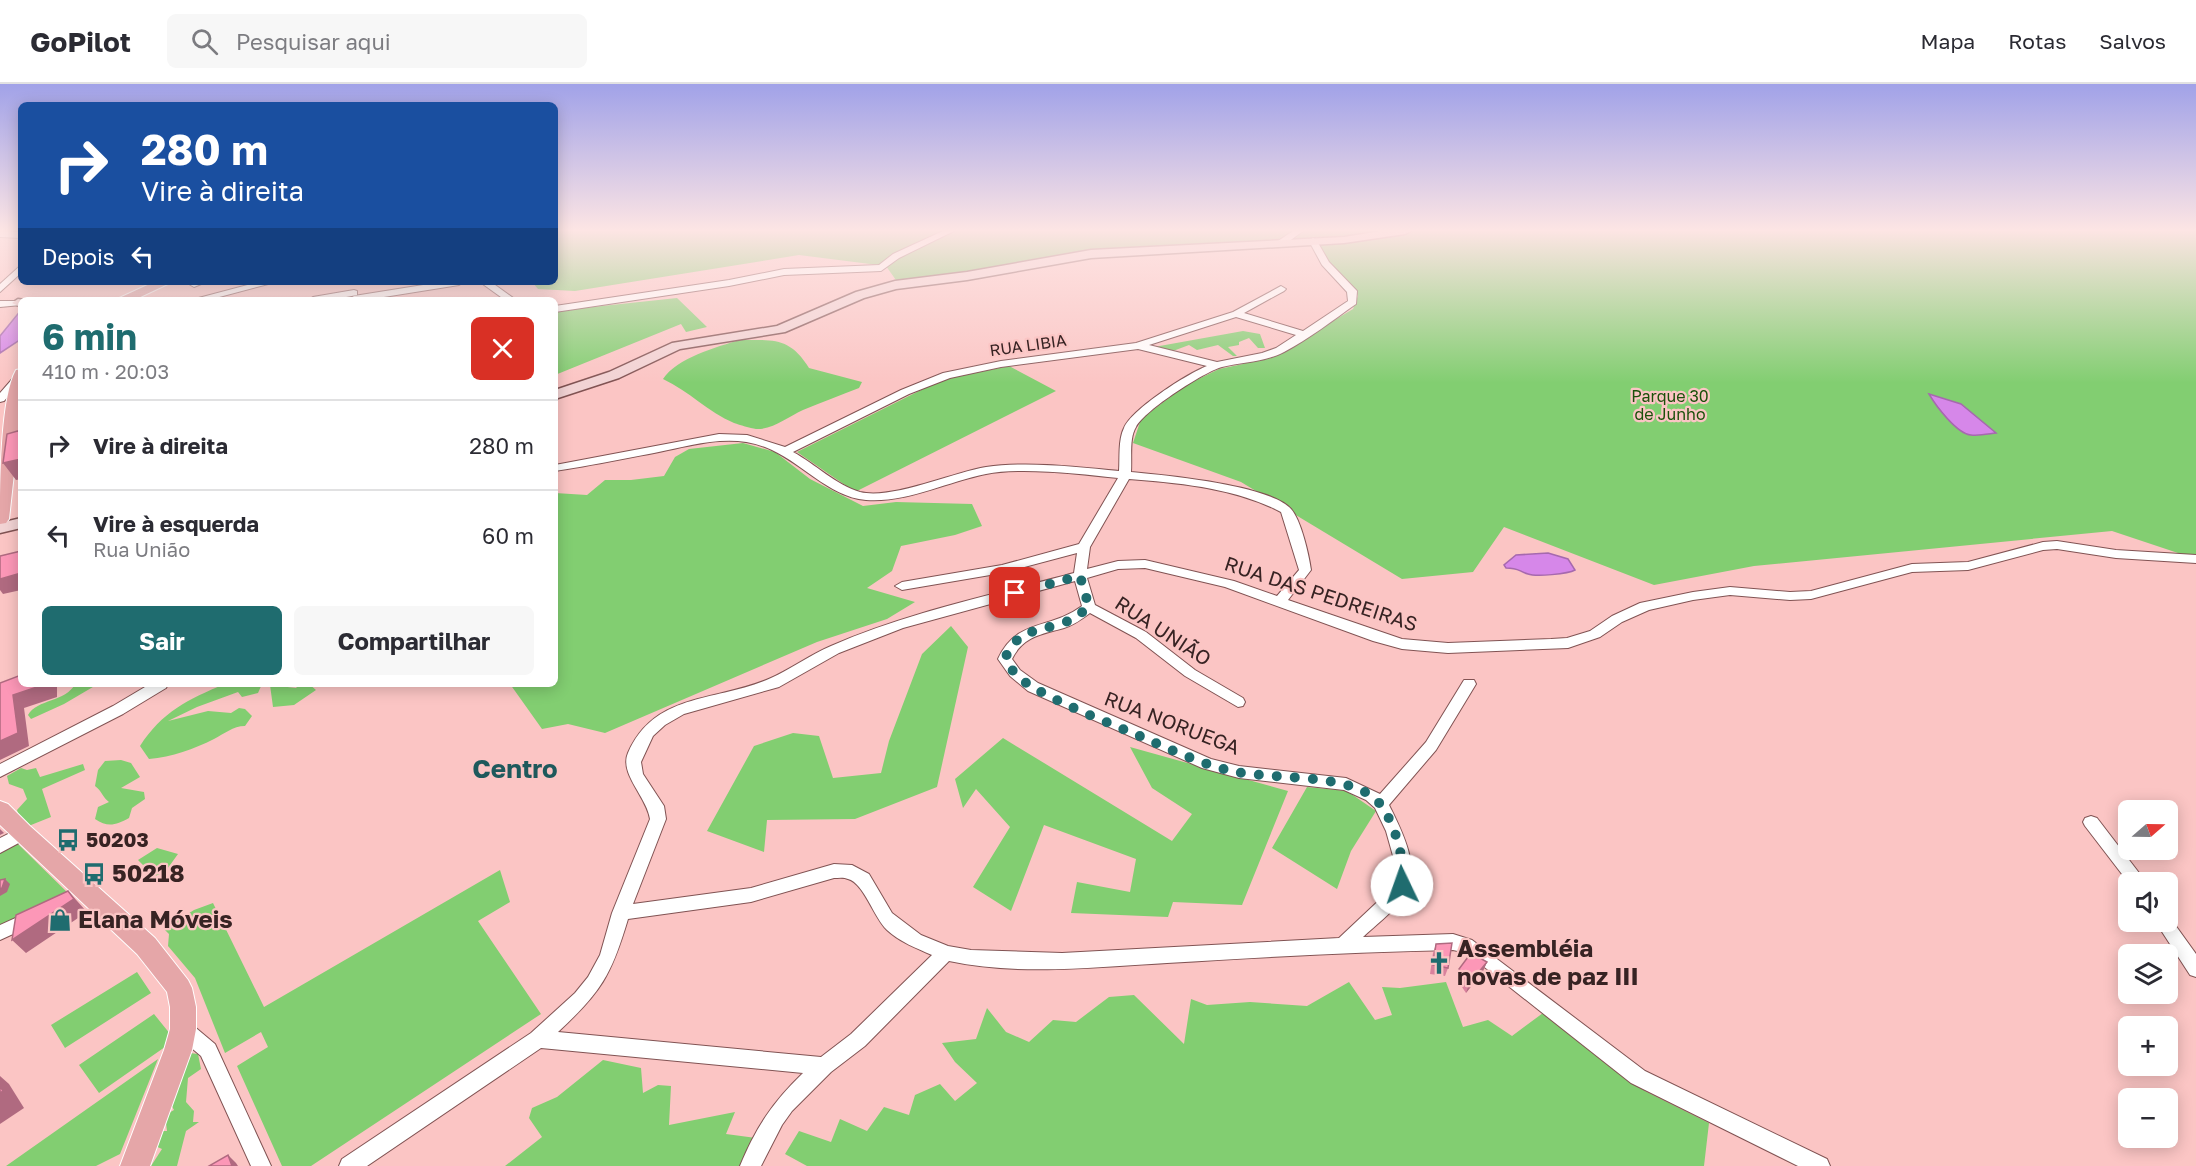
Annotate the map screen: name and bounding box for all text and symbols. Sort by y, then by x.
search box [167,14,587,68]
text: GoPilot [30,25,131,58]
icon: search [188,25,221,58]
text: Pesquisar aqui [236,28,391,55]
text: Mapa [1921,28,1975,54]
text: Rotas [2008,28,2066,54]
text: Salvos [2099,28,2166,54]
text: 280 m [141,124,268,174]
icon: right [42,126,120,204]
text: Vire à direita [141,175,304,207]
icon: left [126,240,159,273]
text: Depois [42,243,114,270]
text: 6 min [42,315,137,358]
button: close [471,317,534,380]
street label: RUA LIBIA [988,330,1068,360]
text: 410 m · 20:03 [42,359,169,383]
park label: Parque 30 de Junho [1631,386,1709,424]
icon: right [42,429,75,462]
text: Vire à direita [93,432,228,459]
text: 280 m [469,432,534,459]
text: Vire à esquerda [93,510,259,537]
icon: left [42,519,75,552]
text: 60 m [482,522,534,549]
text: Rua União [93,537,190,561]
street label: RUA DAS PEDREIRAS [1222,551,1421,636]
pin [989,567,1040,618]
icon: arrive [998,576,1031,609]
street label: RUA UNIÃO [1111,590,1216,670]
button: Sair [42,606,282,675]
button: Compartilhar [294,606,534,675]
street label: RUA NORUEGA [1101,685,1243,759]
district label: Centro [472,753,558,784]
north arrow [2118,800,2178,860]
map controls [2118,800,2178,1148]
bus stop icon: 50203 [55,827,81,853]
place label: 50203 [86,827,149,851]
position arrow [1370,853,1434,917]
place label: 50218 [112,858,185,887]
bus stop icon: 50218 [81,861,107,887]
button: sound [2118,872,2178,932]
place label: Elana Móveis [78,904,233,933]
shop icon: Elana Móveis [47,907,73,933]
place label: Assembléia novas de paz III [1457,933,1639,990]
button: layers [2118,944,2178,1004]
church icon: Assembléia novas de paz III [1426,950,1452,976]
button: + [2118,1016,2178,1076]
button: − [2118,1088,2178,1148]

